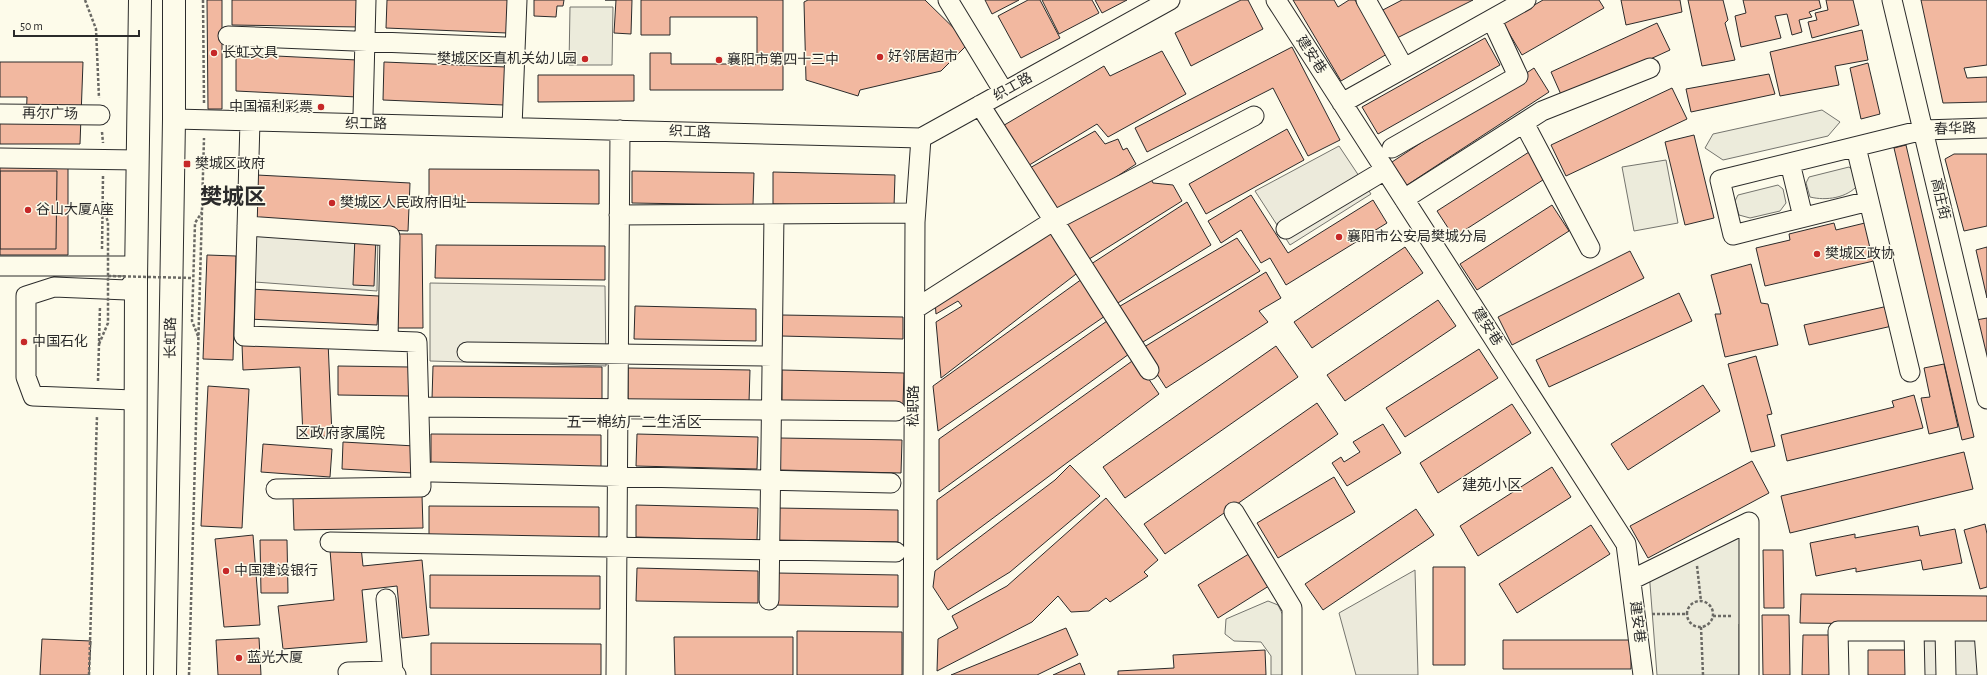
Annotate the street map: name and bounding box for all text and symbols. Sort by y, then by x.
scale bar [14,12,139,38]
text: 50 m [20,20,43,32]
street label: 建安巷 [1294,33,1329,76]
place label: 长虹文具 [222,45,278,60]
marker: 长虹文具 [209,48,219,58]
place label: 好邻居超市 [888,48,958,64]
place label: 樊城区区直机关幼儿园 [437,51,577,66]
place label: 襄阳市第四十三中 [727,51,839,67]
marker: 好邻居超市 [875,52,885,62]
marker: 樊城区区直机关幼儿园 [580,54,590,64]
marker: 襄阳市第四十三中 [714,55,724,65]
street label: 织工路 [991,70,1035,103]
place label: 中国福利彩票 [229,99,313,114]
marker: 中国福利彩票 [316,102,326,112]
street label: 再尔广场 [22,106,78,121]
street label: 织工路 [345,116,387,131]
street label: 春华路 [1934,119,1976,137]
street label: 织工路 [669,123,711,140]
place label: 樊城区政府 [195,156,265,171]
marker: 樊城区政府 [182,159,192,169]
street label: 高庄街 [1928,177,1953,221]
district label: 樊城区 [200,185,266,208]
place label: 樊城区人民政府旧址 [340,195,466,210]
marker: 樊城区人民政府旧址 [327,198,337,208]
place label: 谷山大厦A座 [36,202,114,217]
marker: 谷山大厦A座 [23,205,33,215]
place label: 襄阳市公安局樊城分局 [1347,228,1487,244]
marker: 襄阳市公安局樊城分局 [1334,232,1344,242]
place label: 樊城区政协 [1825,246,1895,261]
marker: 樊城区政协 [1812,249,1822,259]
street label: 建安巷 [1470,305,1505,348]
street label: 长虹路 [163,317,178,359]
place label: 中国石化 [32,333,88,349]
marker: 中国石化 [19,337,29,347]
street label: 松职路 [906,385,921,427]
district label: 五一棉纺厂二生活区 [566,414,702,430]
district label: 区政府家属院 [295,425,385,441]
district label: 建苑小区 [1462,477,1522,493]
place label: 中国建设银行 [234,563,318,578]
marker: 中国建设银行 [221,566,231,576]
street label: 建安巷 [1627,600,1647,644]
place label: 蓝光大厦 [247,650,303,665]
marker: 蓝光大厦 [234,653,244,663]

